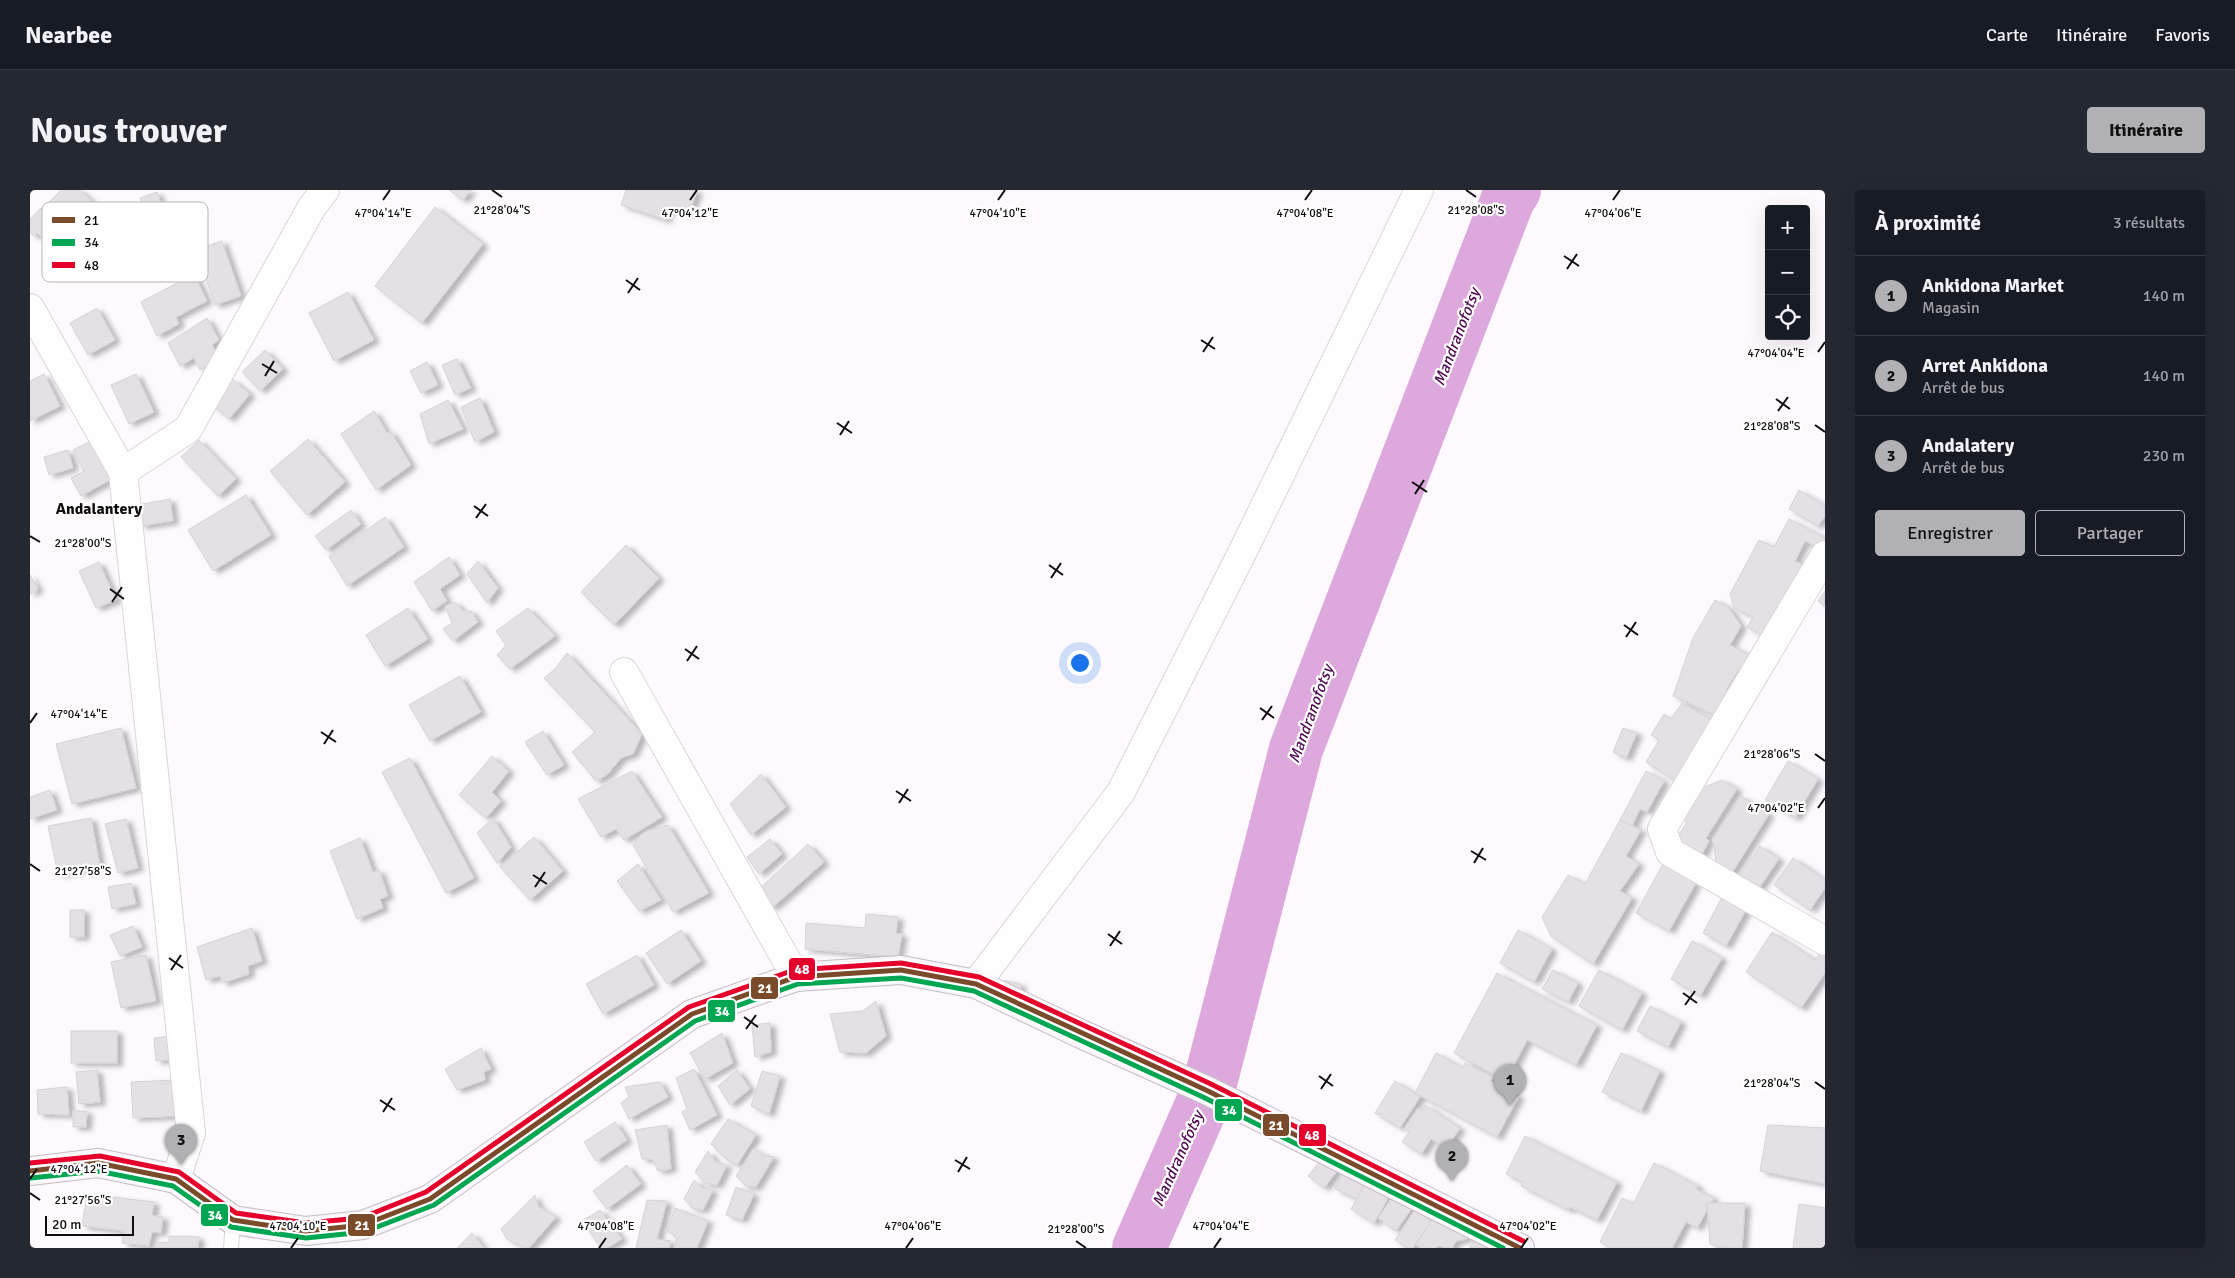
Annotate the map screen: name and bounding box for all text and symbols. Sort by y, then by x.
text: Nearbee [25,20,112,50]
text: Carte [1986,24,2028,46]
text: Itinéraire [2056,24,2127,46]
text: Favoris [2155,24,2210,46]
button: Itinéraire [2087,107,2205,153]
text: Nous trouver [30,109,227,152]
legend [42,202,208,282]
text: 21°28'04"S [473,203,531,218]
text: 21°28'08"S [1447,203,1505,218]
map controls [1765,205,1810,340]
button: + [1765,205,1810,250]
text: 47°04'14"E [354,206,412,221]
text: 47°04'12"E [661,206,719,221]
text: 47°04'10"E [969,206,1027,221]
text: 47°04'08"E [1276,206,1334,221]
text: 47°04'06"E [1584,206,1642,221]
text: À proximité [1875,210,1981,236]
text: 21 [84,212,99,229]
text: 3 résultats [2113,213,2185,233]
text: 34 [84,234,100,251]
button: − [1765,250,1810,295]
text: 48 [84,257,99,274]
text: Ankidona Market [1922,274,2064,298]
water label: Mandranofotsy [1429,283,1486,388]
text: 1 [1887,286,1895,306]
text: 140 m [2143,286,2185,306]
button: locate [1765,295,1810,340]
text: Magasin [1922,298,1980,318]
text: 47°04'04"E [1747,346,1805,361]
text: Arret Ankidona [1922,354,2048,378]
text: 2 [1887,366,1895,386]
text: 140 m [2143,366,2185,386]
text: Arrêt de bus [1922,378,2005,398]
text: 21°28'08"S [1743,419,1801,434]
text: Andalatery [1922,434,2014,458]
text: 3 [1887,446,1895,466]
text: 230 m [2143,446,2185,466]
text: Arrêt de bus [1922,458,2005,478]
district label: Andalantery [56,499,142,519]
button: Enregistrer [1875,510,2025,556]
button: Partager [2035,510,2185,556]
text: 21°28'00"S [54,536,112,551]
your location [1067,650,1093,676]
water label: Mandranofotsy [1284,660,1339,766]
text: 47°04'14"E [50,707,108,722]
text: 21°28'06"S [1743,747,1801,762]
text: 47°04'02"E [1747,801,1805,816]
text: 21°27'58"S [54,864,112,879]
line badge: 48 [788,957,816,981]
text: 48 [794,961,810,978]
line badge: 21 [750,976,779,1000]
text: 21 [757,980,773,997]
line badge: 34 [707,999,736,1023]
text: 34 [714,1003,730,1020]
pin: 1 [1494,1064,1526,1105]
text: 21°28'04"S [1743,1076,1801,1091]
line badge: 34 [1214,1098,1243,1122]
text: 34 [1221,1102,1237,1119]
water label: Mandranofotsy [1148,1106,1209,1210]
line badge: 21 [1262,1113,1290,1137]
text: 21 [1268,1117,1284,1134]
line badge: 48 [1298,1123,1327,1147]
pin: 3 [165,1124,197,1165]
text: 48 [1304,1127,1320,1144]
pin: 2 [1436,1140,1468,1181]
text: 47°04'12"E [50,1162,108,1177]
text: 21°27'56"S [54,1193,112,1208]
line badge: 34 [200,1203,229,1227]
text: 34 [207,1207,223,1224]
scale bar [45,1213,134,1236]
line badge: 21 [347,1213,376,1237]
text: 20 m [52,1216,81,1233]
text: 21 [354,1217,370,1234]
text: 47°04'10"E [269,1219,327,1234]
text: 47°04'08"E [577,1219,635,1234]
text: 47°04'06"E [884,1219,942,1234]
text: 47°04'04"E [1192,1219,1250,1234]
text: 47°04'02"E [1499,1219,1557,1234]
text: 21°28'00"S [1047,1222,1105,1237]

